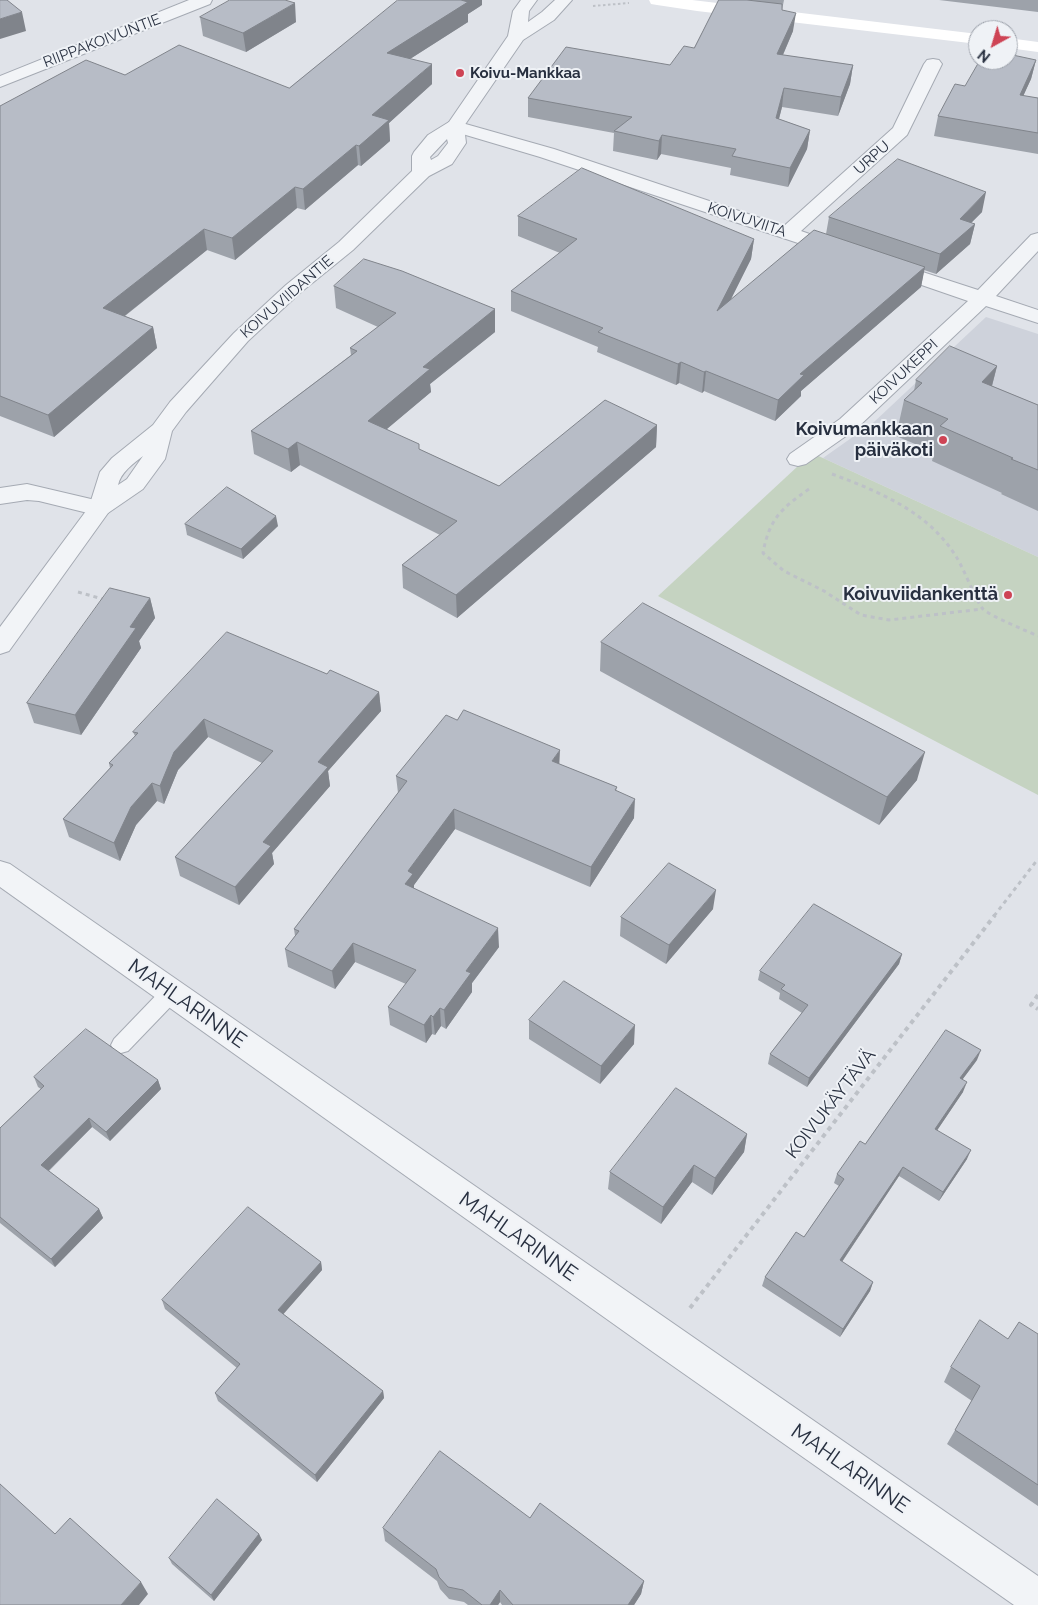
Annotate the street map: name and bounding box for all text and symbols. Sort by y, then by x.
street label: RIIPPAKOIVUNTIE [41,10,163,72]
north arrow [968,20,1018,70]
text: N [975,46,993,65]
place label: Koivu-Mankkaa [470,64,581,82]
marker: Koivu-Mankkaa [454,67,466,79]
street label: URPU [850,137,894,179]
street label: KOIVUVIITA [705,199,789,241]
street label: KOIVUVIIDANTIE [237,252,337,342]
street label: KOIVUKEPPI [866,336,942,408]
place label: Koivumankkaan päiväkoti [796,419,933,462]
marker: Koivumankkaan päiväkoti [937,434,949,446]
place label: Koivuviidankenttä [843,584,998,606]
marker: Koivuviidankenttä [1002,589,1014,601]
street label: MAHLARINNE [123,954,251,1054]
street label: KOIVUKÄYTÄVÄ [782,1045,880,1163]
street label: MAHLARINNE [454,1187,582,1287]
street label: MAHLARINNE [786,1419,914,1519]

